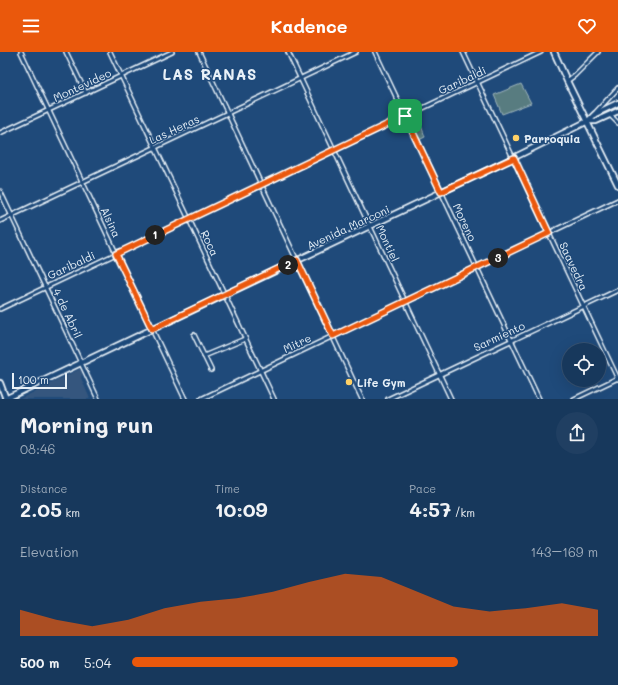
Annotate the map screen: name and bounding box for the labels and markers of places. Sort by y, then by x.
pin [388,99,422,133]
place label: Parroquia [524,131,581,146]
marker: Parroquia [511,133,521,143]
pin: 1 [145,225,165,245]
pin: 3 [488,248,508,268]
pin: 2 [278,255,298,275]
place label: Life Gym [357,375,406,390]
marker: Life Gym [344,377,354,387]

